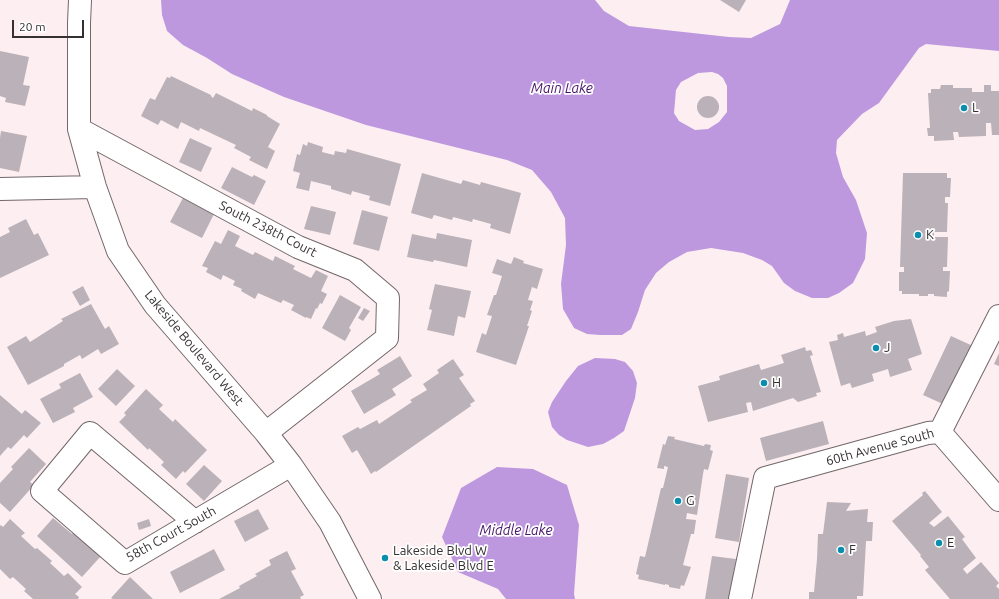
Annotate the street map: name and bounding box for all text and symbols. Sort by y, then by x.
scale bar [14,12,86,38]
text: 20 m [19,20,46,33]
water label: Main Lake [531,80,593,96]
place label: L [972,100,979,116]
marker: L [959,103,969,113]
street label: South 238th Court [216,198,320,260]
place label: K [926,227,934,243]
marker: K [913,230,923,240]
street label: Lakeside Boulevard West [141,287,247,409]
place label: J [884,340,890,356]
marker: J [871,343,881,353]
place label: H [772,375,781,391]
marker: H [759,378,769,388]
street label: 60th Avenue South [824,425,936,469]
place label: G [686,493,695,509]
marker: G [673,496,683,506]
street label: 58th Court South [123,503,219,565]
water label: Middle Lake [480,522,552,538]
place label: E [947,535,954,551]
marker: E [934,538,944,548]
place label: F [849,542,856,558]
place label: Lakeside Blvd W & Lakeside Blvd E [393,543,494,574]
marker: F [836,545,846,555]
marker: Lakeside Blvd W & Lakeside Blvd E [380,553,390,563]

